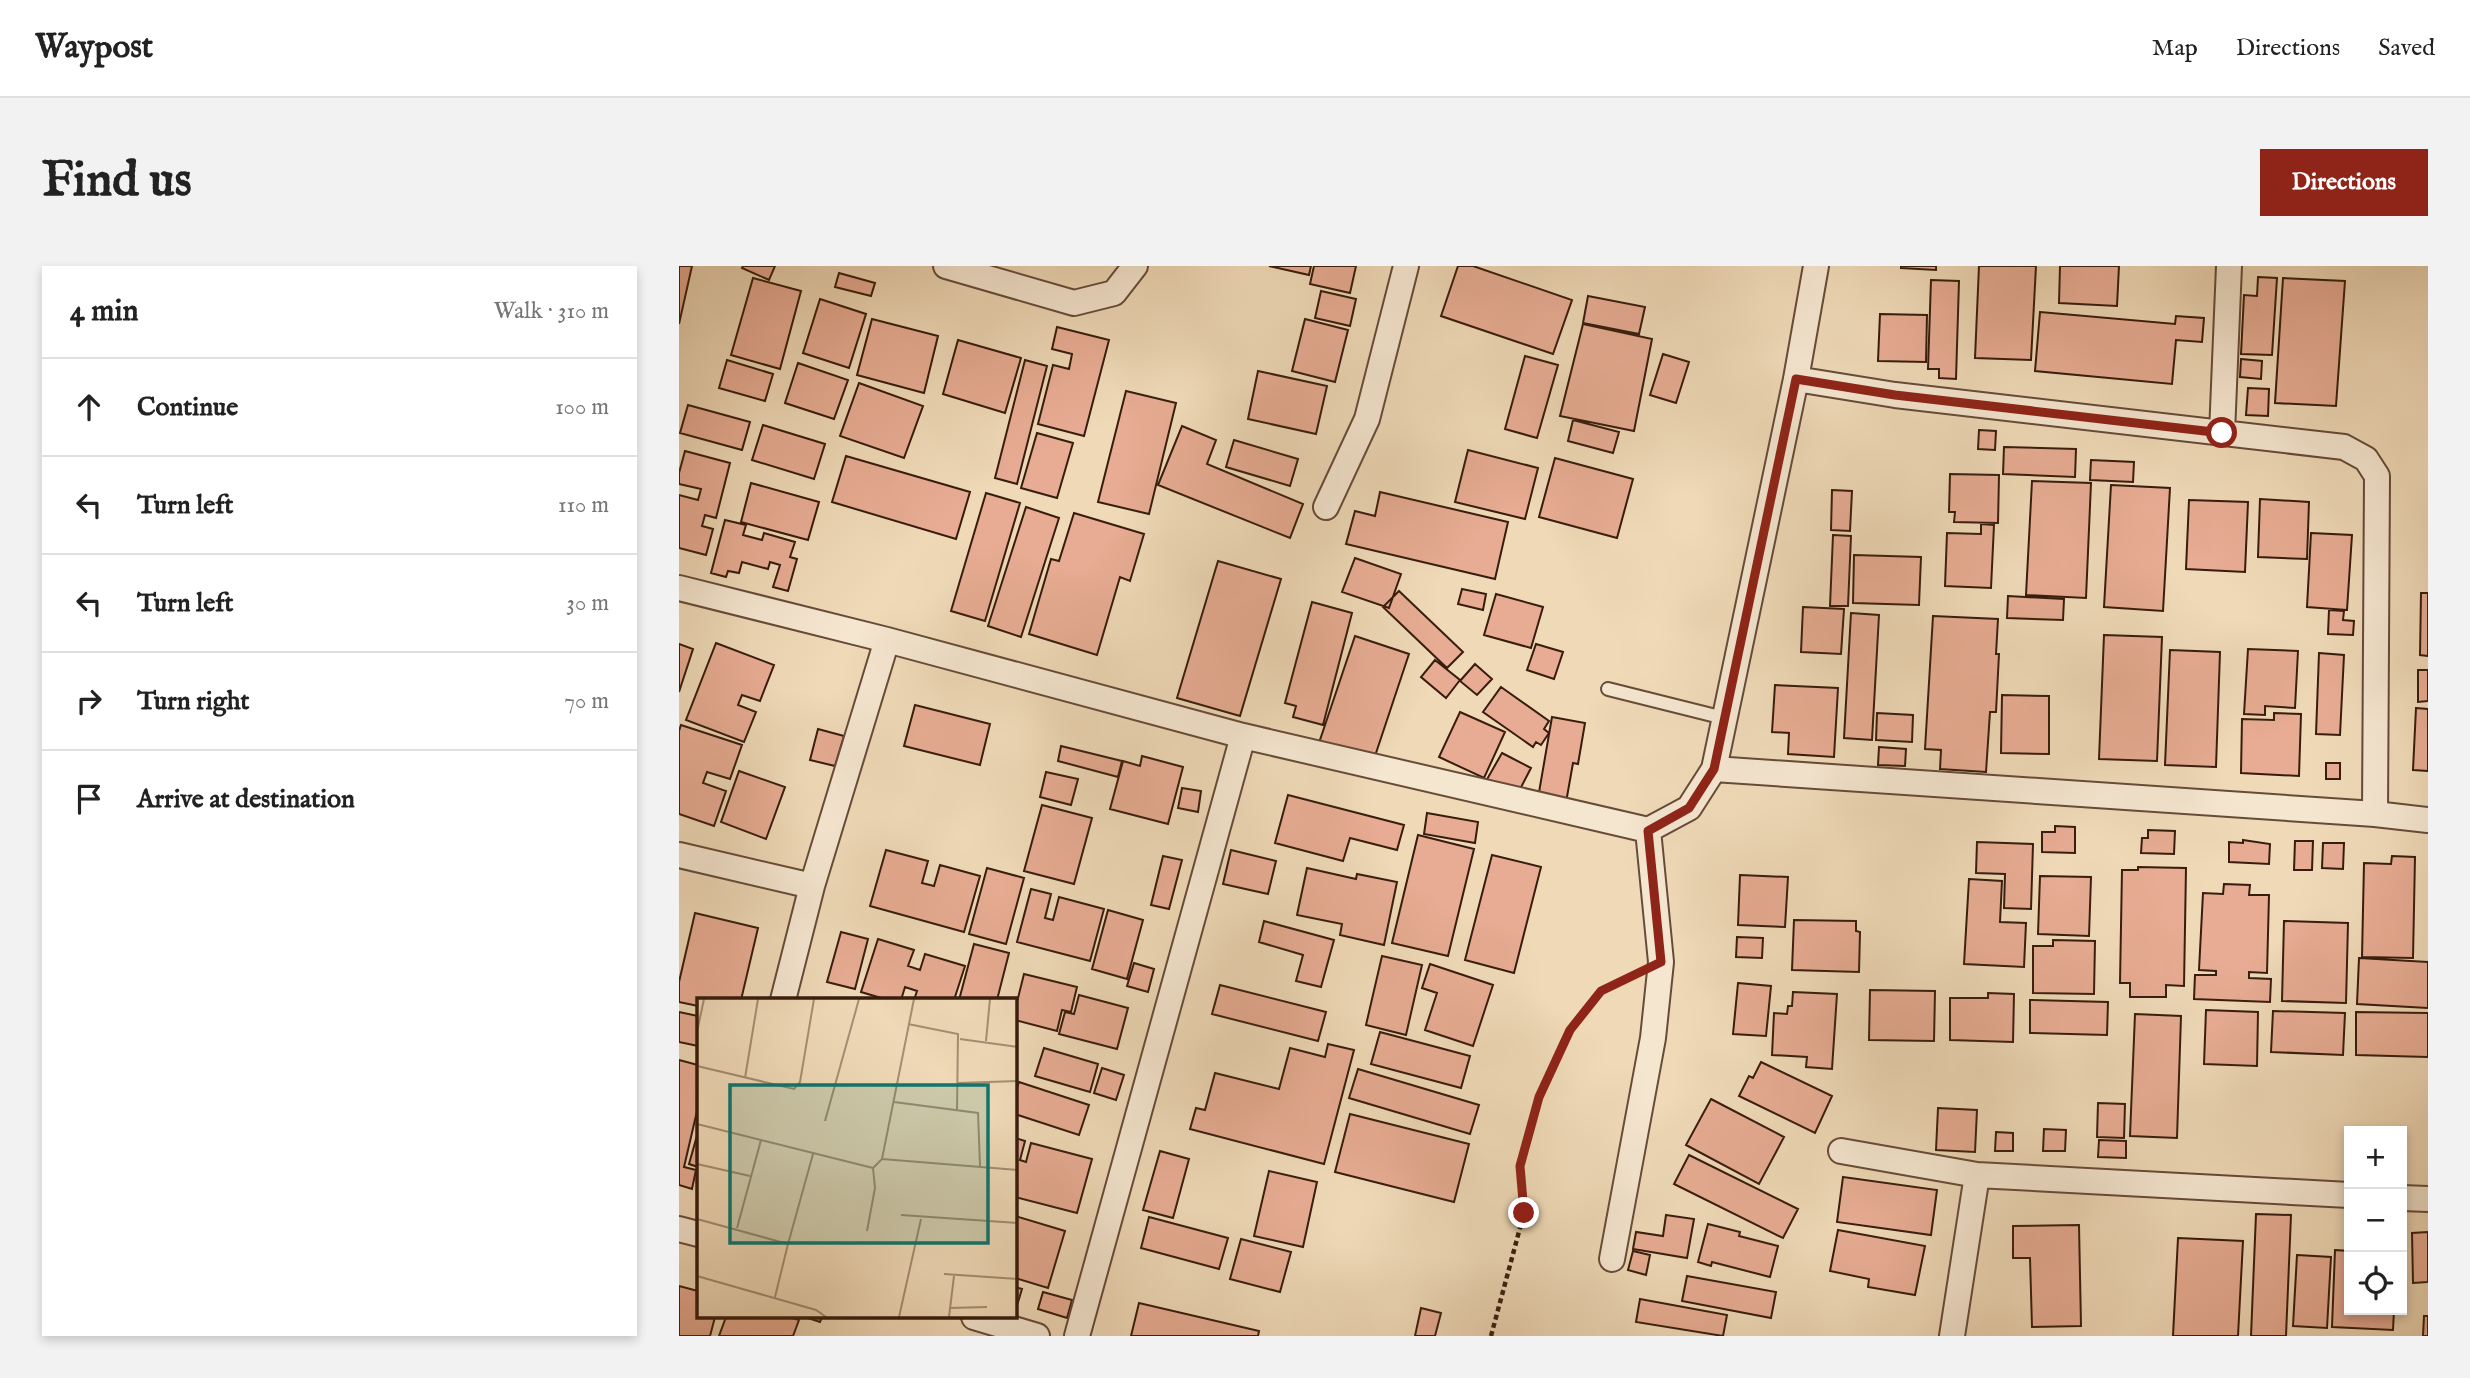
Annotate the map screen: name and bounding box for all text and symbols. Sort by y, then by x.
text: Waypost [35,27,153,69]
text: Map [2152,33,2198,64]
text: Directions [2236,33,2340,64]
text: Saved [2378,33,2435,64]
button: Directions [2260,149,2428,216]
text: Find us [42,151,192,213]
text: 4 min [70,293,138,331]
text: Walk · 310 m [494,297,609,326]
icon: ahead [70,388,108,426]
text: Continue [137,391,238,424]
text: 100 m [555,393,609,422]
route start [2206,417,2237,448]
icon: left [70,486,108,524]
text: Turn left [137,489,234,522]
text: 110 m [558,491,609,520]
icon: left [70,584,108,622]
text: Turn left [137,587,234,620]
text: 30 m [566,589,609,618]
icon: right [70,682,108,720]
text: Turn right [137,685,250,718]
text: 70 m [564,687,609,716]
icon: arrive [70,780,108,818]
text: Arrive at destination [137,783,355,816]
inset map [697,998,1017,1318]
map controls [2344,1126,2407,1315]
button: + [2344,1126,2407,1189]
button: − [2344,1189,2407,1252]
route end [1508,1197,1539,1228]
button: locate [2344,1252,2407,1315]

